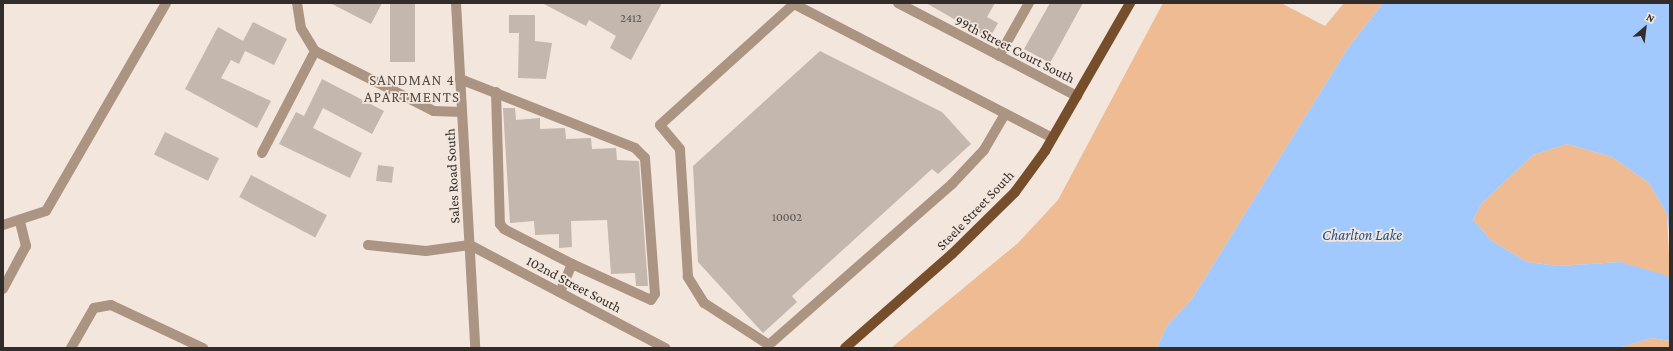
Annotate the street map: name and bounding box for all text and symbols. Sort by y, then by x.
north arrow [1625,8,1665,48]
text: N [1645,10,1657,24]
street label: 99th Street Court South [952,11,1078,87]
house number: 2412 [620,12,642,26]
district label: SANDMAN 4 APARTMENTS [364,71,460,106]
street label: Sales Road South [441,128,463,224]
street label: Steele Street South [933,167,1017,253]
house number: 10002 [772,211,802,225]
water label: Charlton Lake [1322,227,1402,245]
street label: 102nd Street South [524,252,624,316]

